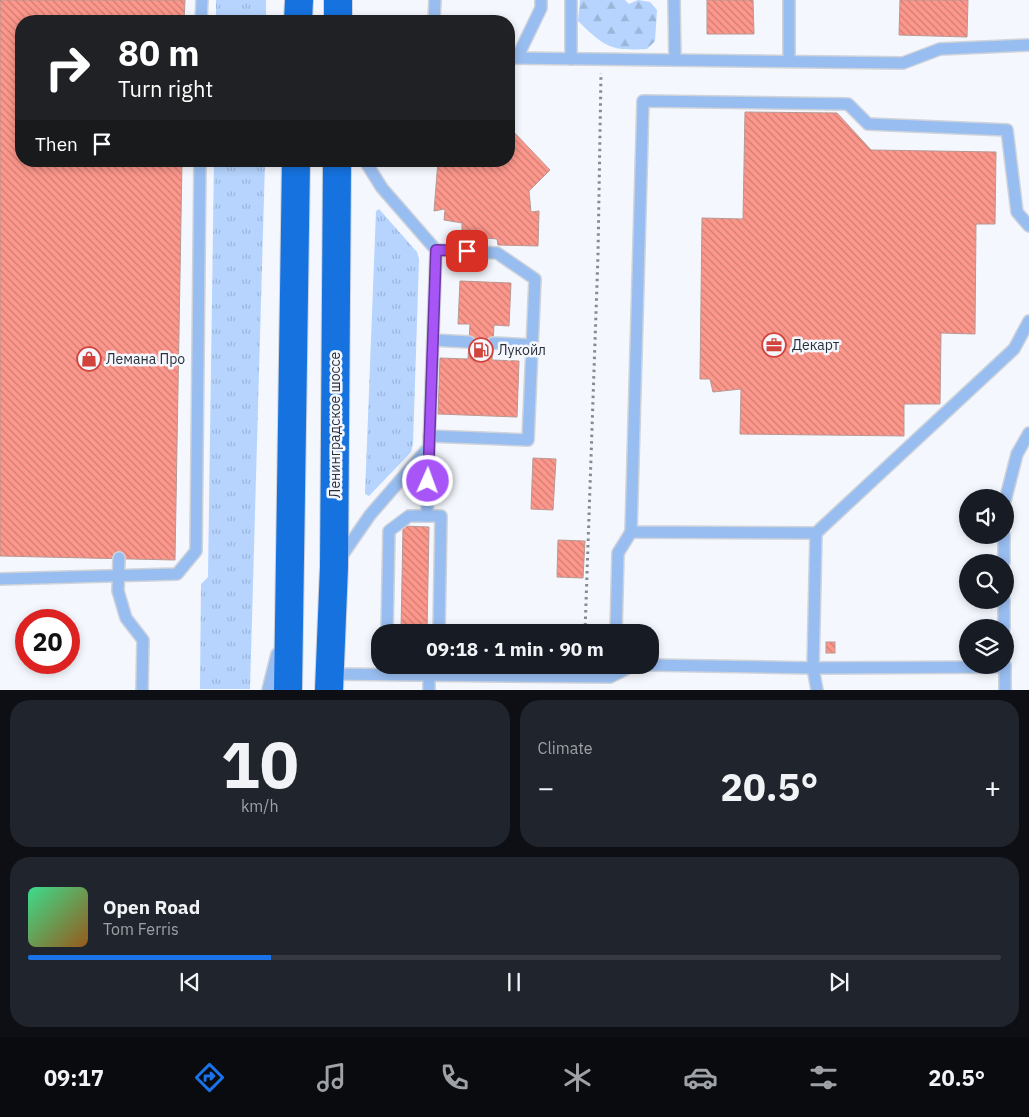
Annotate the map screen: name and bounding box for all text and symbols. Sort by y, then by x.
text: 80 m [118,30,200,76]
icon: right [35,35,100,100]
text: Turn right [118,74,213,103]
icon: arrive [88,130,116,158]
text: Then [35,132,78,156]
pin [446,230,488,272]
icon: arrive [453,237,481,265]
office icon: Декарт [761,332,787,358]
place label: Декарт [792,336,840,354]
fuel station icon: Лукойл [468,337,494,363]
place label: Лукойл [498,341,546,359]
shop icon: Лемана Про [76,346,102,372]
place label: Лемана Про [106,350,185,368]
street label: Ленинградское шоссе [326,352,344,498]
position arrow [401,454,453,506]
map controls [959,489,1014,674]
button: sound [959,489,1014,544]
button: search [959,554,1014,609]
speed limit sign: 20 [15,609,80,674]
button: layers [959,619,1014,674]
text: 09:18 · 1 min · 90 m [426,637,604,661]
text: 10 [221,721,299,806]
text: Climate [538,738,593,758]
text: 20.5° [720,762,818,811]
text: − [538,769,554,806]
text: + [984,769,1001,806]
text: km/h [241,796,279,816]
text: Open Road [103,895,200,919]
text: Tom Ferris [103,919,179,939]
icon: previous [176,968,204,996]
icon: pause [500,968,528,996]
icon: next [825,968,853,996]
icon: directions [192,1060,227,1095]
icon: music [314,1060,349,1095]
icon: phone [437,1060,472,1095]
icon: climate [560,1060,595,1095]
icon: car [683,1060,718,1095]
icon: filters [806,1060,841,1095]
text: 09:17 [44,1063,104,1092]
text: 20.5° [928,1063,985,1092]

